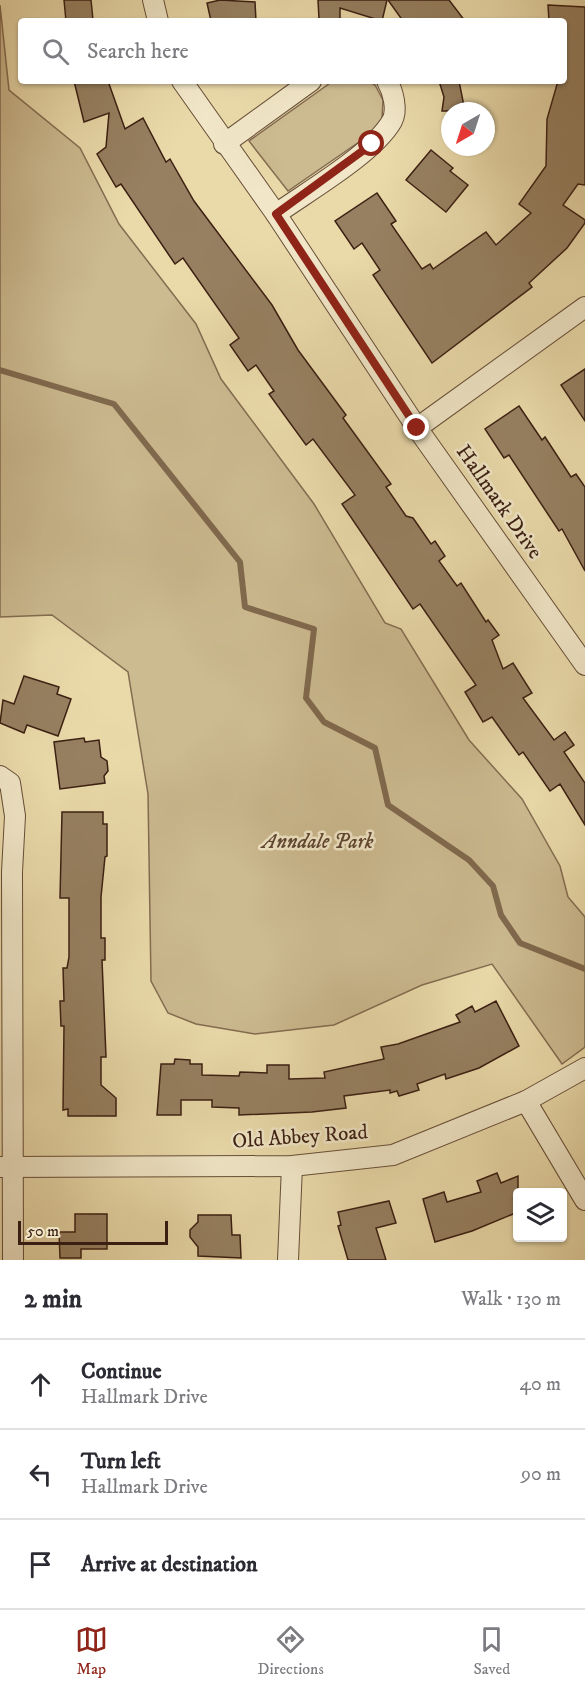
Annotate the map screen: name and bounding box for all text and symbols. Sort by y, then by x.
search box [18,18,567,84]
icon: search [39,35,72,68]
text: Search here [87,38,189,65]
north arrow [441,102,495,156]
route start [358,130,384,156]
route end [403,414,429,440]
street label: Hallmark Drive [450,440,548,564]
park label: Anndale Park [260,829,374,855]
street label: Old Abbey Road [231,1119,369,1155]
map controls [513,1188,567,1242]
button: layers [513,1188,567,1242]
scale bar [18,1218,168,1246]
text: 50 m [27,1221,59,1241]
text: 2 min [24,1283,82,1316]
text: Walk · 130 m [461,1287,561,1312]
text: Continue [81,1358,162,1385]
icon: ahead [24,1368,57,1401]
text: 40 m [519,1372,561,1397]
text: Hallmark Drive [81,1385,208,1410]
text: Turn left [81,1448,161,1475]
icon: left [24,1458,57,1491]
text: 90 m [521,1462,561,1487]
text: Hallmark Drive [81,1475,208,1500]
icon: arrive [24,1548,57,1581]
text: Arrive at destination [81,1551,258,1578]
tab: Map [75,1623,108,1679]
tab: Directions [257,1623,324,1679]
tab: Saved [473,1623,510,1679]

